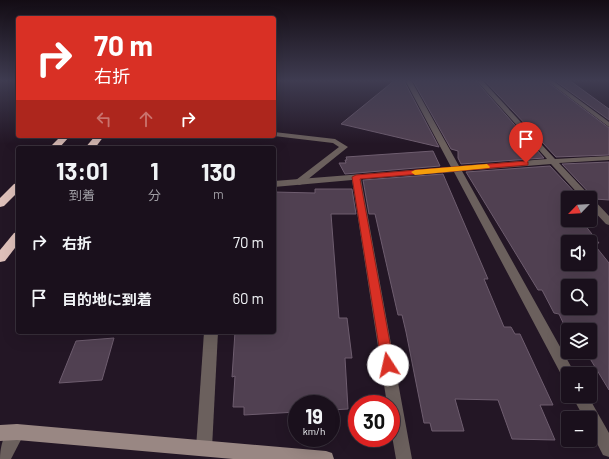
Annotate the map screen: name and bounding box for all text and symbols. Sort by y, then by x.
text: 70 m [94,28,153,62]
icon: right [28,32,80,84]
text: 右折 [94,65,130,87]
icon: left [93,108,115,130]
icon: ahead [135,108,157,130]
icon: right [177,108,199,130]
pin [509,122,543,163]
icon: arrive [515,128,537,150]
text: 13:01 [56,156,108,185]
text: 1 [150,156,159,185]
text: 130 [201,157,236,186]
text: m [213,186,224,202]
text: 到着 [69,187,95,203]
text: 分 [148,187,161,203]
north arrow [561,191,597,227]
map controls [561,191,597,447]
icon: right [28,231,50,253]
text: 70 m [233,233,264,251]
text: 右折 [62,234,92,252]
button: sound [561,235,597,271]
button: search [561,279,597,315]
icon: arrive [28,287,50,309]
text: 60 m [232,289,264,307]
text: 目的地に到着 [62,290,152,308]
button: layers [561,323,597,359]
position arrow [367,344,409,386]
button: + [561,367,597,403]
speed limit sign: 30 [348,395,400,447]
text: 19 [305,404,323,428]
button: − [561,411,597,447]
text: km/h [303,425,325,437]

